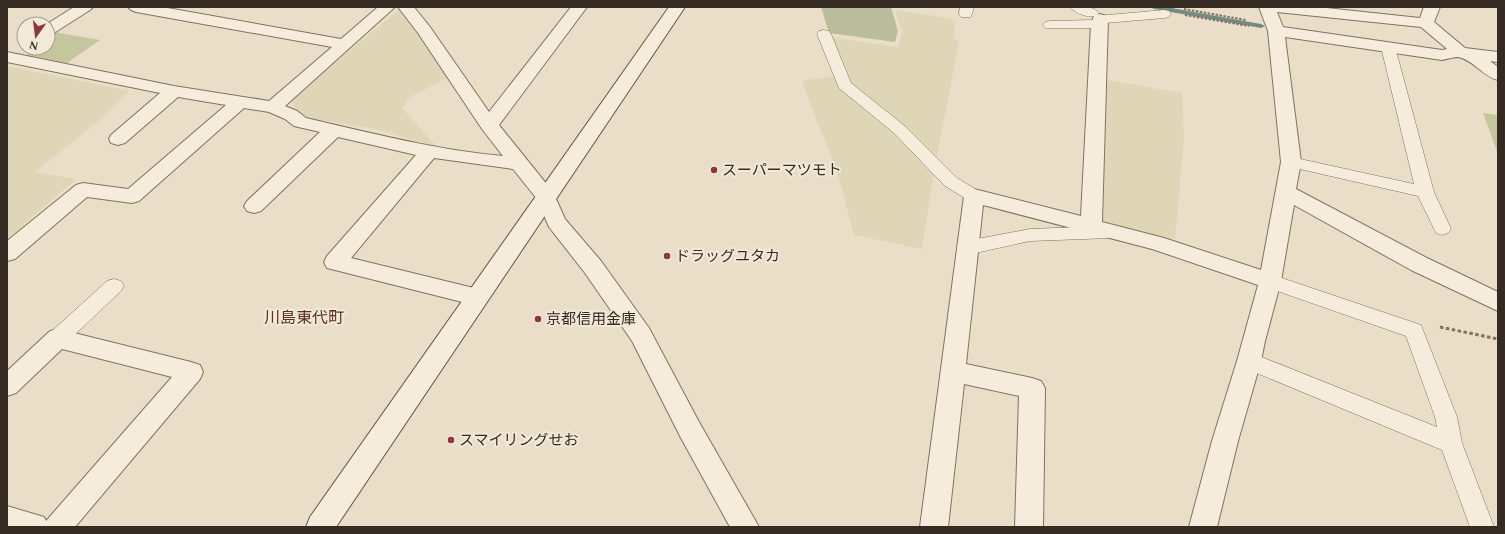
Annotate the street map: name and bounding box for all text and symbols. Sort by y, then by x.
north arrow [16,16,56,56]
text: N [27,36,40,55]
place label: スーパーマツモト [722,159,842,182]
marker: スーパーマツモト [709,165,719,175]
place label: ドラッグユタカ [675,245,780,268]
marker: ドラッグユタカ [662,251,672,261]
district label: 川島東代町 [264,306,344,330]
place label: 京都信用金庫 [546,308,636,331]
marker: 京都信用金庫 [533,314,543,324]
place label: スマイリングせお [459,429,579,452]
marker: スマイリングせお [446,435,456,445]

